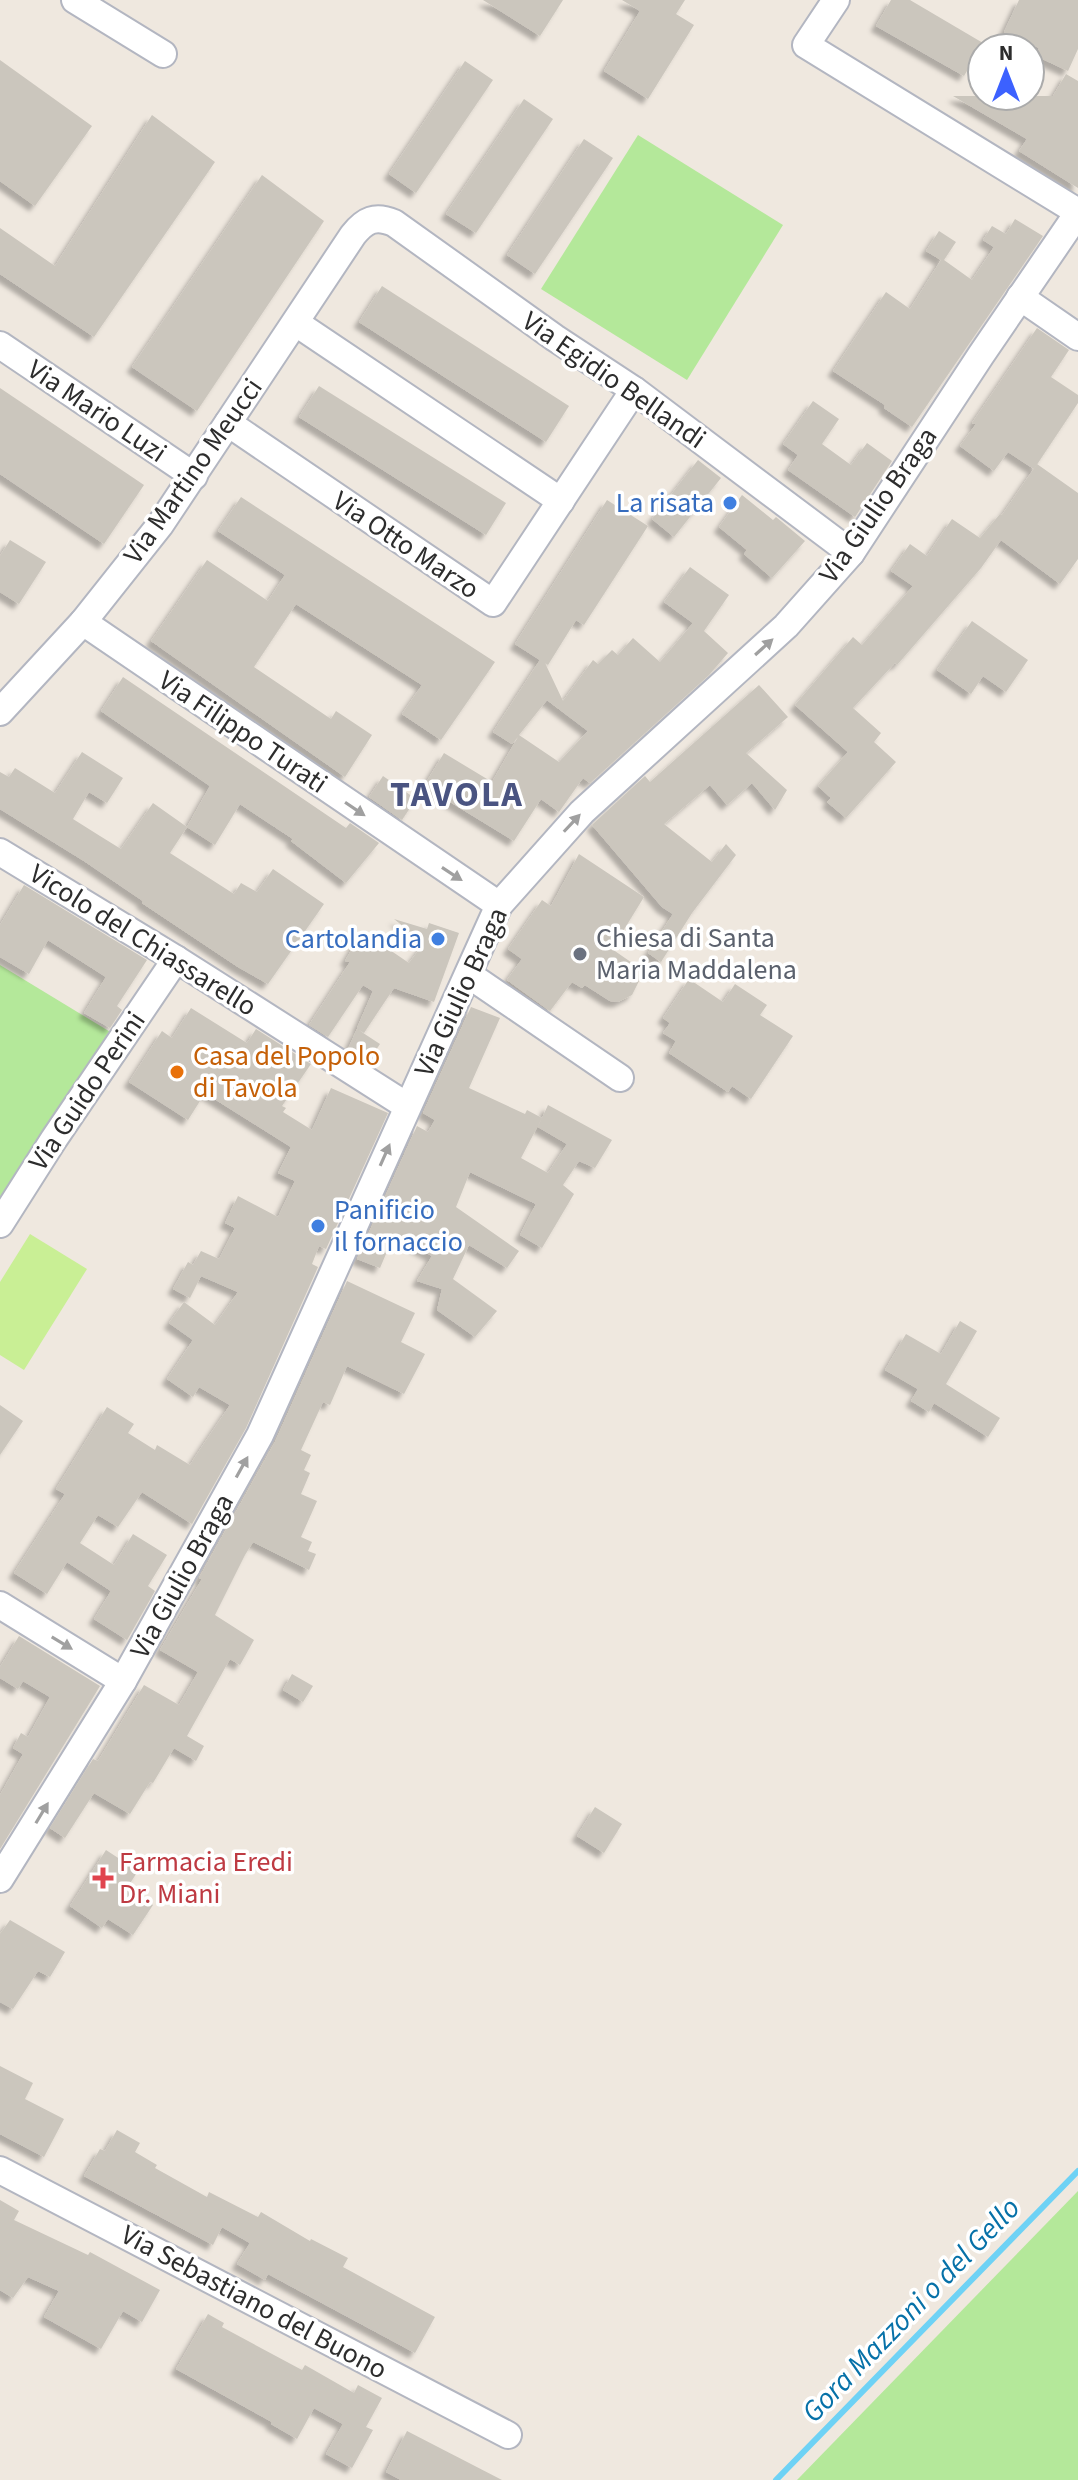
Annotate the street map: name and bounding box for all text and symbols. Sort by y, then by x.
north arrow [966,32,1046,112]
text: N [999,37,1013,69]
street label: Via Egidio Bellandi [514,302,714,458]
street label: Via Mario Luzi [19,350,175,472]
street label: Via Martino Meucci [114,370,272,572]
street label: Via Giulio Braga [809,419,947,591]
street label: Via Otto Marzo [325,481,487,609]
place label: La risata [616,483,714,523]
marker: La risata [721,494,739,512]
one-way arrow [754,638,773,656]
street label: Via Filippo Turati [151,661,335,803]
district label: TAVOLA [390,769,524,820]
one-way arrow [344,801,365,816]
one-way arrow [563,813,581,832]
street label: Vicolo del Chiassarello [22,854,264,1026]
one-way arrow [441,866,462,881]
street label: Via Giulio Braga [404,901,518,1083]
place label: Chiesa di Santa Maria Maddalena [596,918,797,990]
place label: Cartolandia [285,919,422,959]
marker: Cartolandia [429,930,447,948]
marker: Chiesa di Santa Maria Maddalena [571,945,589,963]
street label: Via Guido Perini [19,1003,155,1179]
place label: Casa del Popolo di Tavola [193,1036,380,1108]
marker: Casa del Popolo di Tavola [168,1063,186,1081]
one-way arrow [379,1143,392,1166]
place label: Panificio il fornaccio [334,1190,463,1262]
marker: Panificio il fornaccio [309,1217,327,1235]
one-way arrow [235,1456,249,1479]
street label: Via Giulio Braga [120,1486,244,1666]
one-way arrow [51,1635,73,1649]
one-way arrow [34,1802,48,1824]
place label: Farmacia Eredi Dr. Miani [119,1842,293,1914]
marker: Farmacia Eredi Dr. Miani [94,1869,112,1887]
water label: Gora Mazzoni o del Gello [792,2188,1030,2432]
street label: Via Sebastiano del Buono [114,2215,394,2389]

